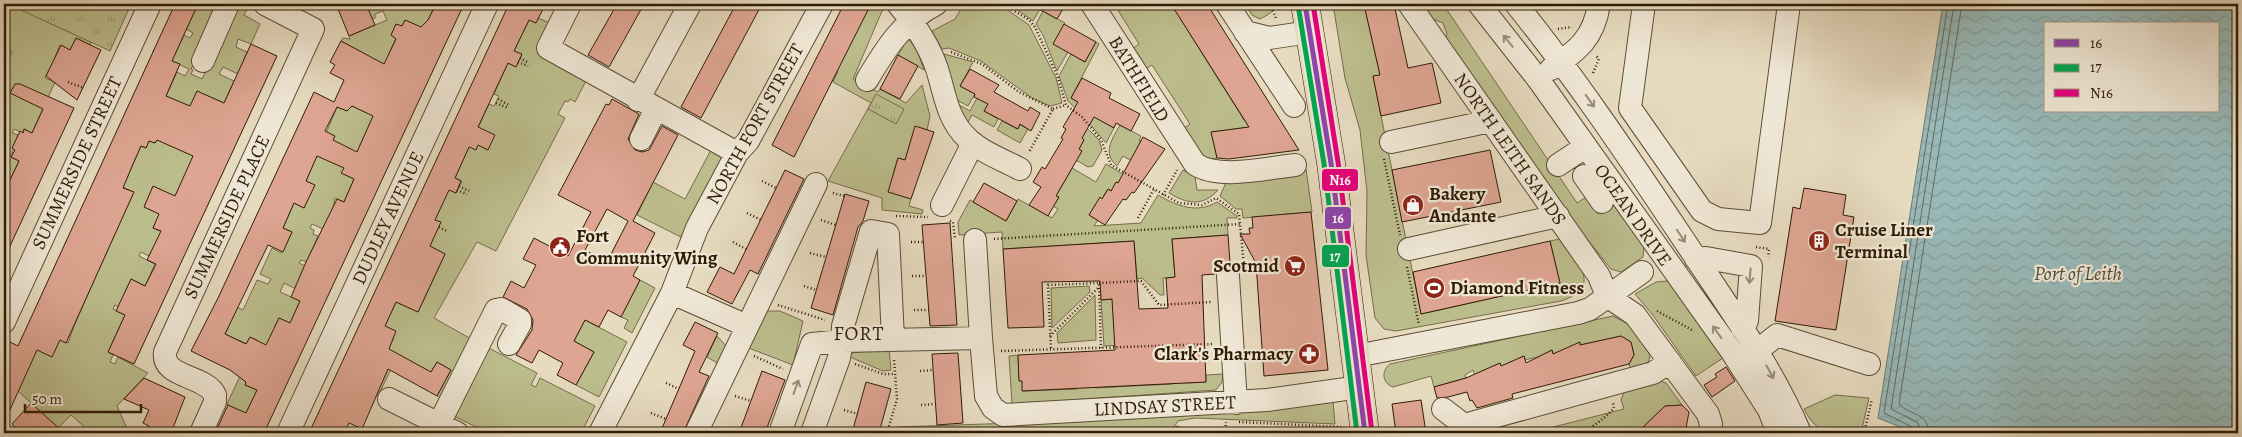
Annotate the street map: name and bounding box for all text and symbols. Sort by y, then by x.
legend [2044,22,2220,112]
street label: BATHFIELD [1102,31,1176,127]
text: 16 [2090,33,2102,53]
one-way arrow [1503,35,1514,48]
street label: NORTH FORT STREET [700,38,810,209]
text: 17 [2090,57,2102,77]
street label: NORTH LEITH SANDS [1448,68,1572,230]
street label: SUMMERSIDE STREET [25,72,129,254]
text: N16 [2090,83,2113,103]
one-way arrow [1585,94,1595,108]
street label: SUMMERSIDE PLACE [178,131,276,303]
street label: DUDLEY AVENUE [346,147,430,289]
street label: OCEAN DRIVE [1588,159,1678,271]
line badge: N16 [1321,168,1359,192]
text: N16 [1329,171,1351,190]
place label: Bakery Andante [1428,181,1497,229]
shop icon: Bakery Andante [1401,193,1425,217]
line badge: 16 [1324,206,1352,230]
text: 16 [1332,209,1344,228]
place label: Cruise Liner Terminal [1835,217,1933,265]
place label: Fort Community Wing [576,223,718,271]
one-way arrow [1676,229,1687,243]
building icon: Cruise Liner Terminal [1807,229,1831,253]
public building icon: Fort Community Wing [548,235,572,259]
line badge: 17 [1321,244,1350,268]
text: 17 [1330,247,1341,266]
place label: Scotmid [1213,253,1280,279]
supermarket icon: Scotmid [1283,254,1307,278]
water label: Port of Leith [2034,260,2122,287]
one-way arrow [1746,268,1755,284]
place label: Diamond Fitness [1450,275,1585,301]
sports icon: Diamond Fitness [1422,276,1446,300]
district label: FORT [833,320,885,347]
one-way arrow [1712,325,1722,339]
place label: Clark's Pharmacy [1154,341,1294,367]
pharmacy icon: Clark's Pharmacy [1297,342,1321,366]
one-way arrow [1766,364,1775,379]
one-way arrow [792,380,801,396]
scale bar [25,382,141,414]
text: 50 m [32,389,62,409]
street label: LINDSAY STREET [1093,389,1237,423]

